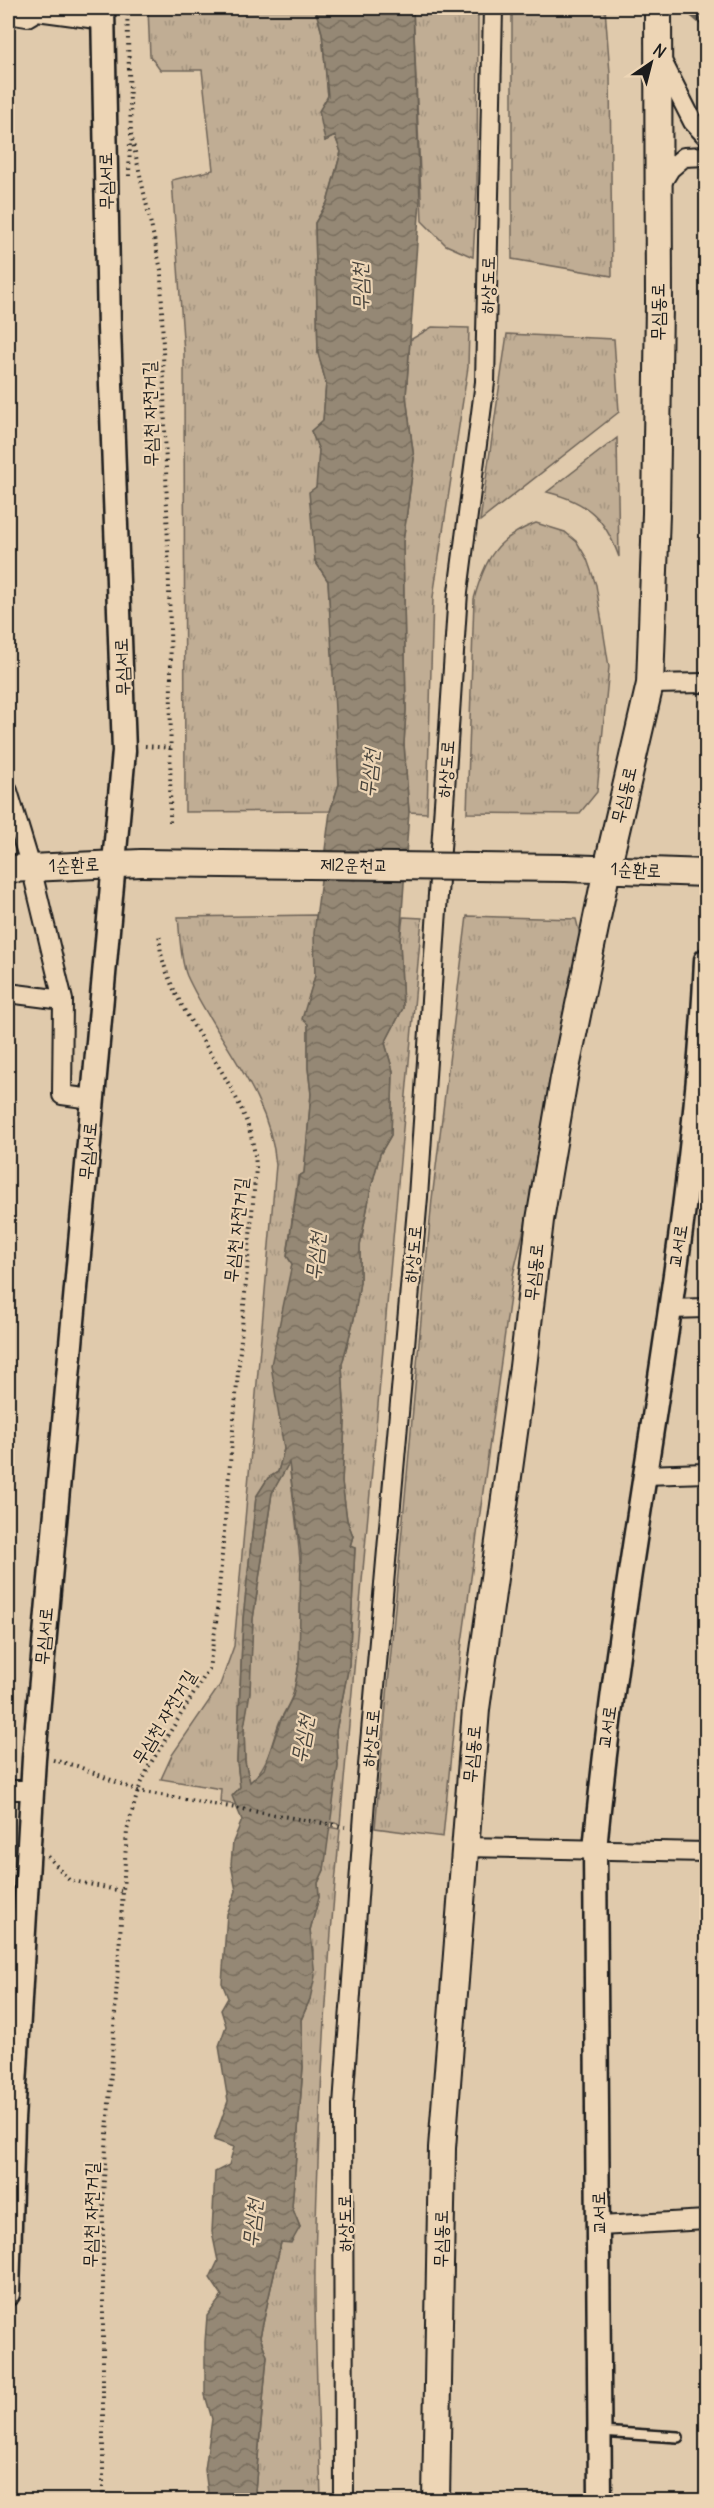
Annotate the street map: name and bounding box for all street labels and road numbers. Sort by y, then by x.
street label: 무심서로 [93,152,118,210]
street label: 하상도로 [475,256,500,314]
street label: 무심동로 [646,283,669,341]
street label: 무심천 자전거길 [137,360,162,467]
street label: 무심서로 [109,638,134,696]
street label: 하상도로 [432,739,459,799]
street label: 무심동로 [606,764,641,826]
street label: 1순환로 [48,852,100,877]
street label: 제2운천교 [320,852,388,877]
street label: 1순환로 [610,857,662,882]
street label: 무심서로 [74,1121,101,1181]
street label: 무심천 자전거길 [219,1176,253,1284]
street label: 교서로 [663,1223,692,1269]
street label: 하상도로 [399,1224,426,1284]
street label: 무심동로 [519,1242,548,1302]
street label: 무심서로 [30,1606,57,1666]
street label: 무심천 자전거길 [126,1665,201,1768]
street label: 교서로 [592,1704,621,1750]
street label: 하상도로 [357,1708,384,1768]
street label: 무심동로 [458,1724,485,1784]
street label: 무심천 자전거길 [78,2161,103,2268]
street label: 교서로 [587,2191,610,2235]
street label: 하상도로 [332,2194,357,2252]
street label: 무심동로 [428,2210,453,2268]

